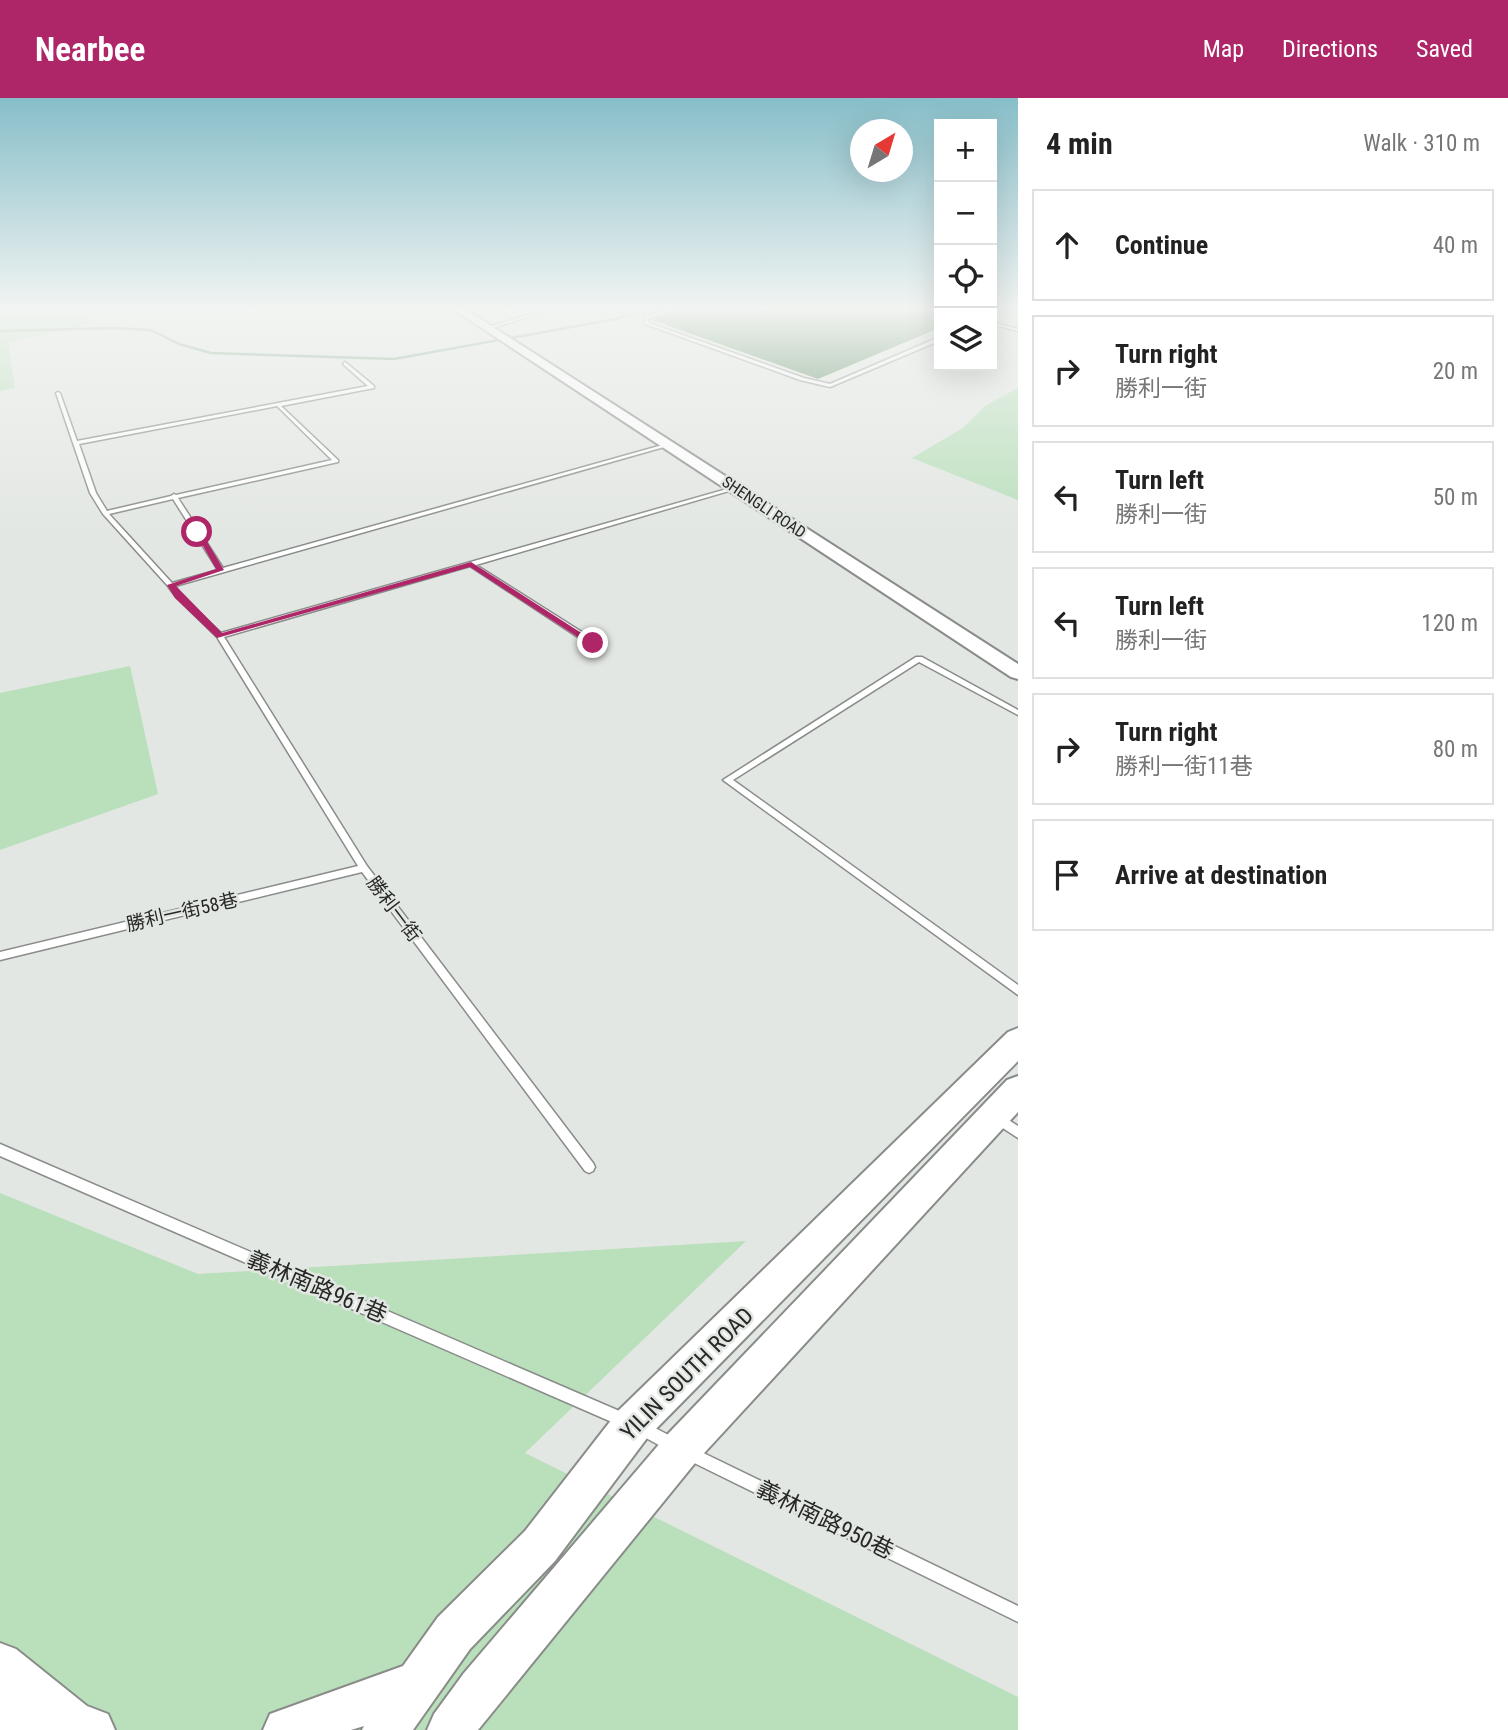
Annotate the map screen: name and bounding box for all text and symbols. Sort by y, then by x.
text: Nearbee [35,30,145,69]
text: Map [1203,35,1244,63]
text: Directions [1282,35,1378,63]
text: Saved [1416,35,1473,63]
north arrow [850,119,913,182]
map controls [934,119,997,371]
button: + [934,119,997,182]
text: 4 min [1046,126,1113,161]
text: Walk · 310 m [1363,130,1480,157]
button: − [934,182,997,245]
icon: ahead [1048,226,1086,264]
text: Continue [1115,230,1208,260]
text: 40 m [1433,232,1478,259]
button: locate [934,245,997,308]
button: layers [934,308,997,371]
text: Turn right [1115,339,1217,369]
icon: right [1048,352,1086,390]
text: 20 m [1433,358,1478,385]
text: 勝利一街 [1115,375,1207,402]
text: Turn left [1115,465,1204,495]
street label: SHENGLI ROAD [718,472,810,542]
icon: left [1048,478,1086,516]
text: 50 m [1433,484,1478,511]
text: 勝利一街 [1115,501,1207,528]
route start [181,516,212,547]
text: Turn left [1115,591,1204,621]
icon: left [1048,604,1086,642]
text: 120 m [1421,610,1478,637]
route end [577,627,608,658]
text: 勝利一街 [1115,627,1207,654]
text: Turn right [1115,717,1217,747]
icon: right [1048,730,1086,768]
text: 80 m [1433,736,1478,763]
text: 勝利一街11巷 [1115,753,1253,780]
icon: arrive [1048,856,1086,894]
text: Arrive at destination [1115,860,1327,890]
street label: 勝利一街 [362,872,426,946]
street label: 勝利一街58巷 [124,888,240,936]
street label: 義林南路961巷 [243,1245,391,1329]
street label: YILIN SOUTH ROAD [615,1302,759,1446]
street label: 義林南路950巷 [752,1475,898,1565]

